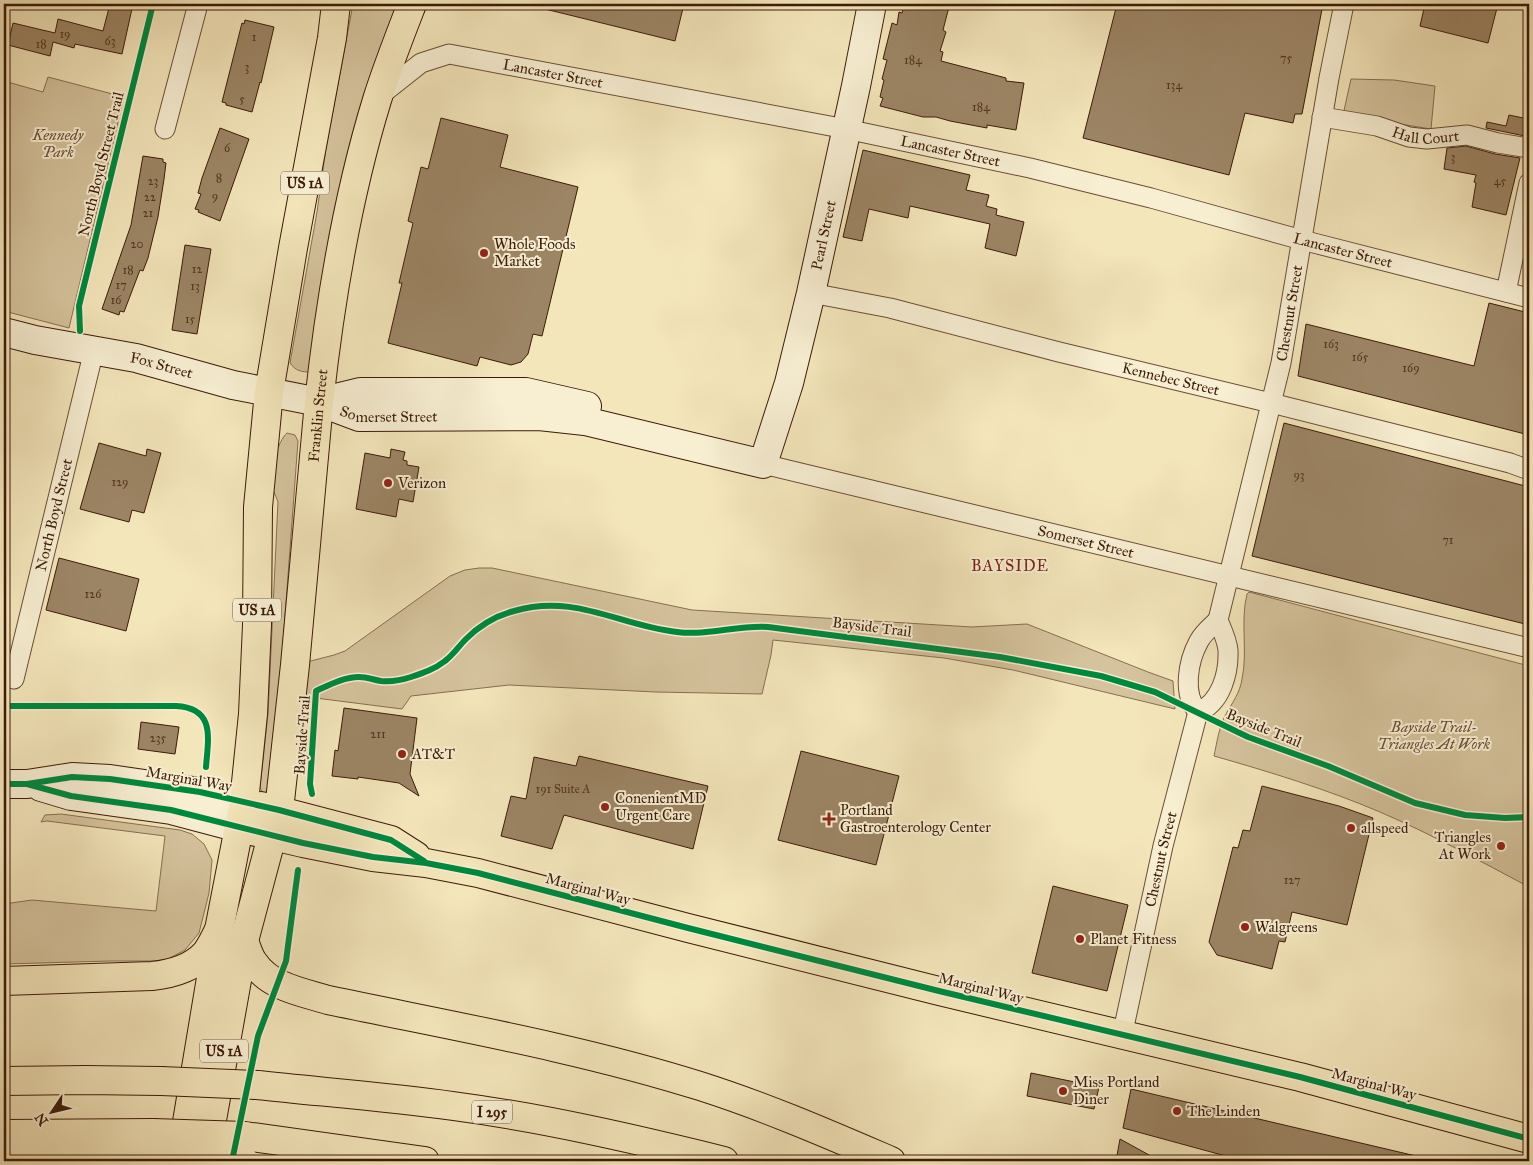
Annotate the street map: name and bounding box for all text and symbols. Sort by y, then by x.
house number: 19 [59,27,71,41]
house number: 1 [252,30,257,44]
house number: 63 [105,34,116,48]
house number: 18 [35,37,47,51]
house number: 75 [1280,51,1292,65]
house number: 184 [904,53,922,67]
street label: Lancaster Street [501,55,605,92]
house number: 3 [245,60,250,74]
house number: 134 [1166,78,1182,92]
street label: North Boyd Street Trail [74,89,128,238]
house number: 5 [239,92,245,106]
house number: 184 [972,100,990,114]
street label: Hall Court [1390,123,1461,148]
park label: Kennedy Park [32,126,85,161]
street label: Lancaster Street [899,132,1003,171]
house number: 6 [224,141,231,155]
house number: 3 [1451,150,1456,164]
house number: 8 [216,171,222,185]
road number: US 1A [281,172,329,194]
house number: 23 [148,174,159,188]
house number: 45 [1494,174,1507,188]
house number: 9 [212,189,218,203]
house number: 22 [144,190,156,204]
street label: Pearl Street [807,198,840,272]
house number: 21 [143,206,154,220]
street label: Lancaster Street [1291,229,1395,272]
place label: Whole Foods Market [494,235,576,270]
house number: 20 [131,237,143,251]
marker: Whole Foods Market [478,247,490,259]
house number: 12 [192,262,202,276]
house number: 18 [122,263,134,277]
street label: Chestnut Street [1272,263,1306,363]
house number: 17 [115,278,127,292]
house number: 13 [190,279,200,293]
house number: 16 [111,293,122,307]
house number: 15 [185,312,196,326]
house number: 163 [1323,337,1339,351]
street label: Fox Street [129,348,195,383]
house number: 165 [1352,350,1369,364]
street label: Kennebec Street [1120,358,1222,399]
house number: 169 [1402,361,1420,375]
street label: Franklin Street [305,367,332,463]
street label: Somerset Street [337,402,438,426]
street label: North Boyd Street [32,456,76,573]
house number: 93 [1293,468,1305,482]
place label: Verizon [397,474,446,492]
house number: 129 [111,475,129,489]
marker: Verizon [382,477,394,489]
street label: Somerset Street [1036,521,1136,562]
house number: 71 [1442,533,1454,547]
district label: BAYSIDE [971,556,1049,575]
house number: 126 [85,587,102,601]
road number: US 1A [233,598,281,622]
street label: Bayside Trail [831,613,914,641]
street label: Bayside Trail [290,694,314,775]
street label: Bayside Trail [1224,705,1305,752]
park label: Bayside Trail- Triangles At Work [1378,718,1490,753]
house number: 211 [370,727,386,741]
house number: 235 [150,731,167,745]
place label: AT&T [411,745,455,763]
marker: AT&T [396,748,408,760]
street label: Marginal Way [145,763,234,796]
house number: 191 Suite A [536,782,590,796]
place label: ConenientMD Urgent Care [615,789,707,824]
marker: ConenientMD Urgent Care [599,801,611,813]
place label: Portland Gastroenterology Center [840,801,991,836]
street label: Chestnut Street [1141,809,1181,909]
marker: Portland Gastroenterology Center [822,812,836,826]
place label: allspeed [1361,819,1409,837]
marker: allspeed [1345,822,1357,834]
place label: Triangles At Work [1434,828,1491,863]
marker: Triangles At Work [1495,840,1507,852]
street label: Marginal Way [544,869,633,909]
house number: 127 [1284,873,1300,887]
place label: Walgreens [1255,918,1318,936]
marker: Walgreens [1239,921,1251,933]
place label: Planet Fitness [1090,930,1176,948]
marker: Planet Fitness [1074,933,1086,945]
street label: Marginal Way [937,969,1026,1007]
road number: US 1A [200,1040,248,1062]
street label: Marginal Way [1330,1064,1419,1104]
place label: Miss Portland Diner [1073,1073,1160,1108]
marker: Miss Portland Diner [1057,1085,1069,1097]
north arrow [28,1088,78,1138]
road number: I 295 [472,1100,512,1124]
place label: The Linden [1187,1102,1260,1120]
marker: The Linden [1171,1105,1183,1117]
text: N [31,1109,52,1129]

